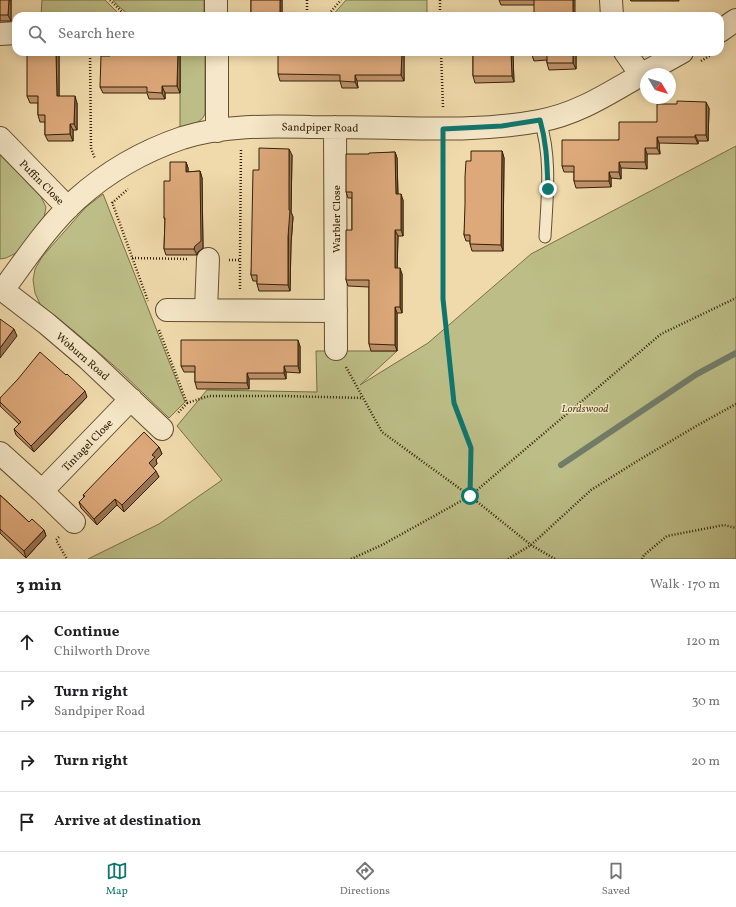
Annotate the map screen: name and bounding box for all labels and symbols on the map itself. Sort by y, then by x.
north arrow [640,68,676,104]
street label: Sandpiper Road [281,120,359,137]
street label: Puffin Close [15,157,67,209]
route end [539,180,557,198]
street label: Warbler Close [330,185,345,253]
street label: Woburn Road [52,330,112,385]
park label: Lordswood [562,402,609,417]
street label: Tintagel Close [59,416,117,476]
route start [461,487,479,505]

